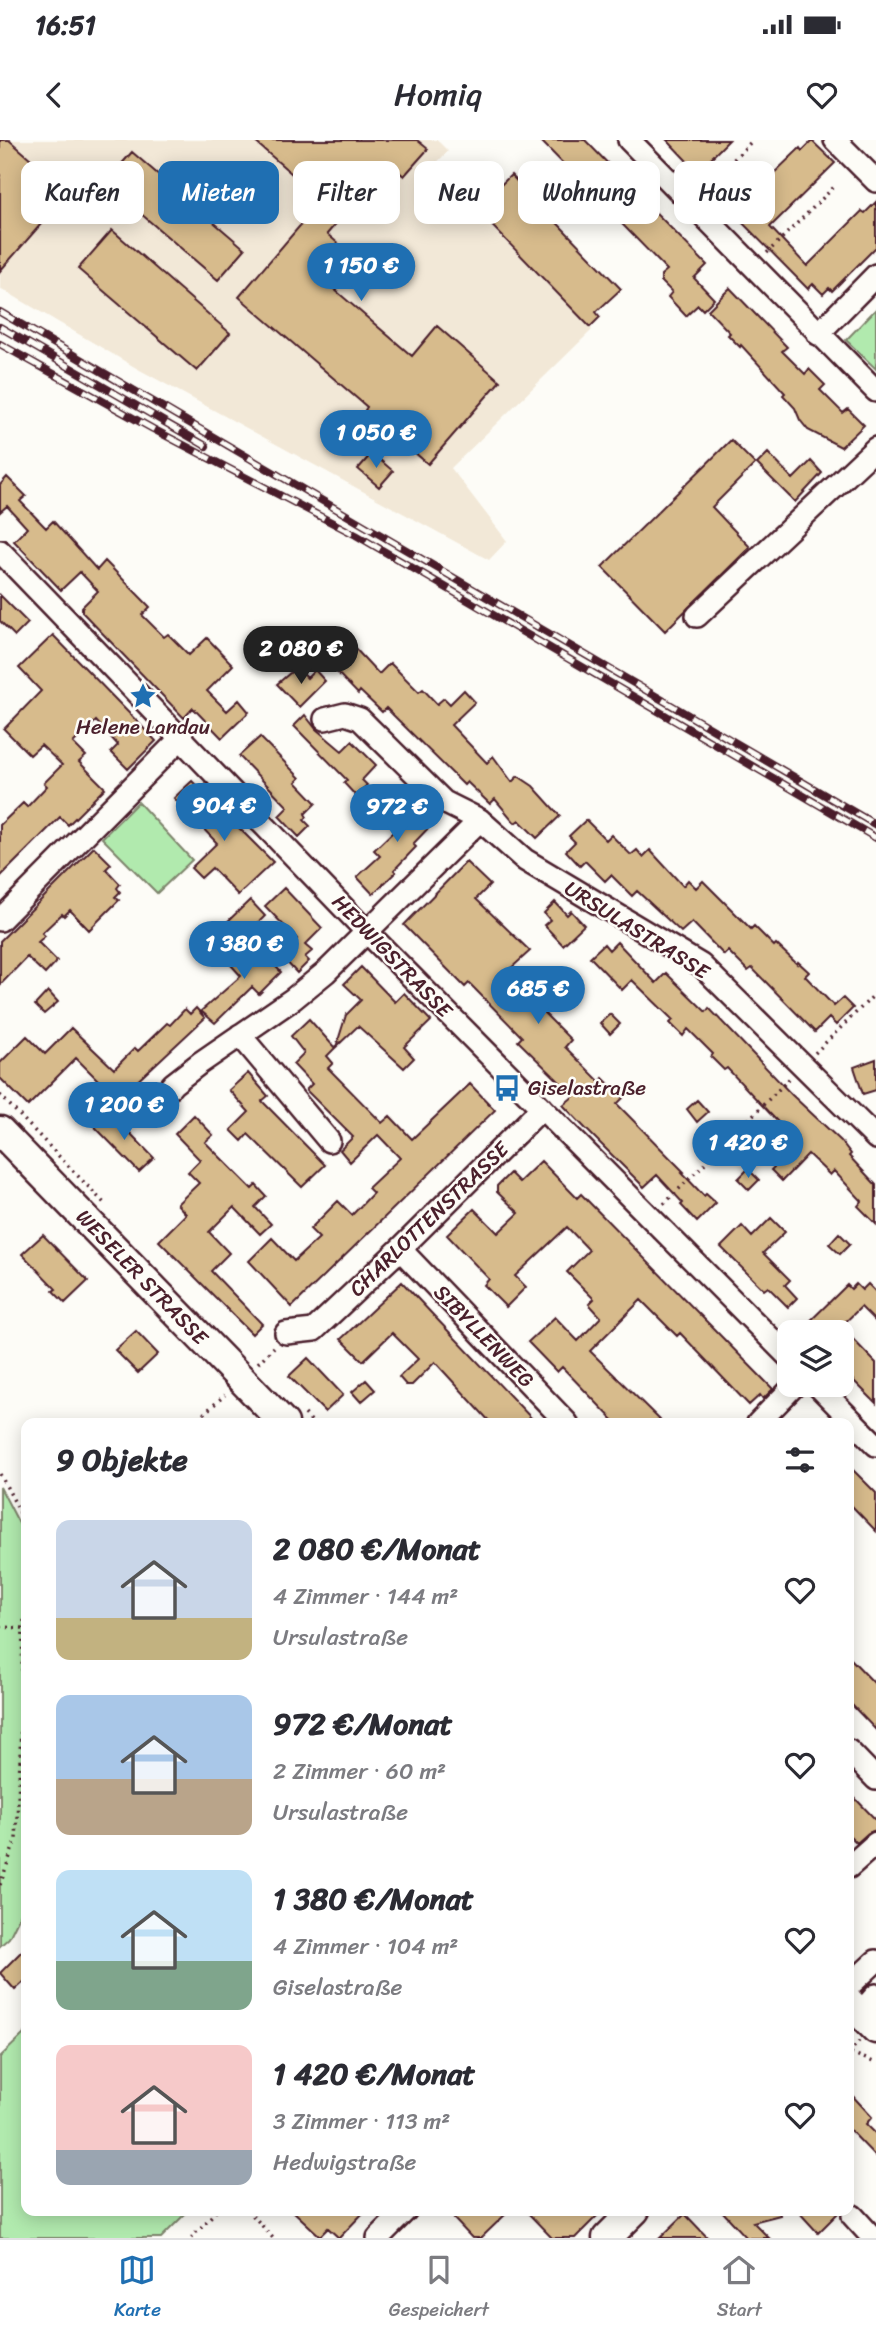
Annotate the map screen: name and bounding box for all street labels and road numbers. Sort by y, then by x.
street label: URSULASTRASSE [557,870,718,991]
street label: HEDWIGSTRASSE [322,885,463,1028]
street label: CHARLOTTENSTRASSE [340,1131,519,1306]
street label: WESELER STRASSE [66,1200,219,1355]
street label: SIBYLLENWEG [424,1275,544,1397]

